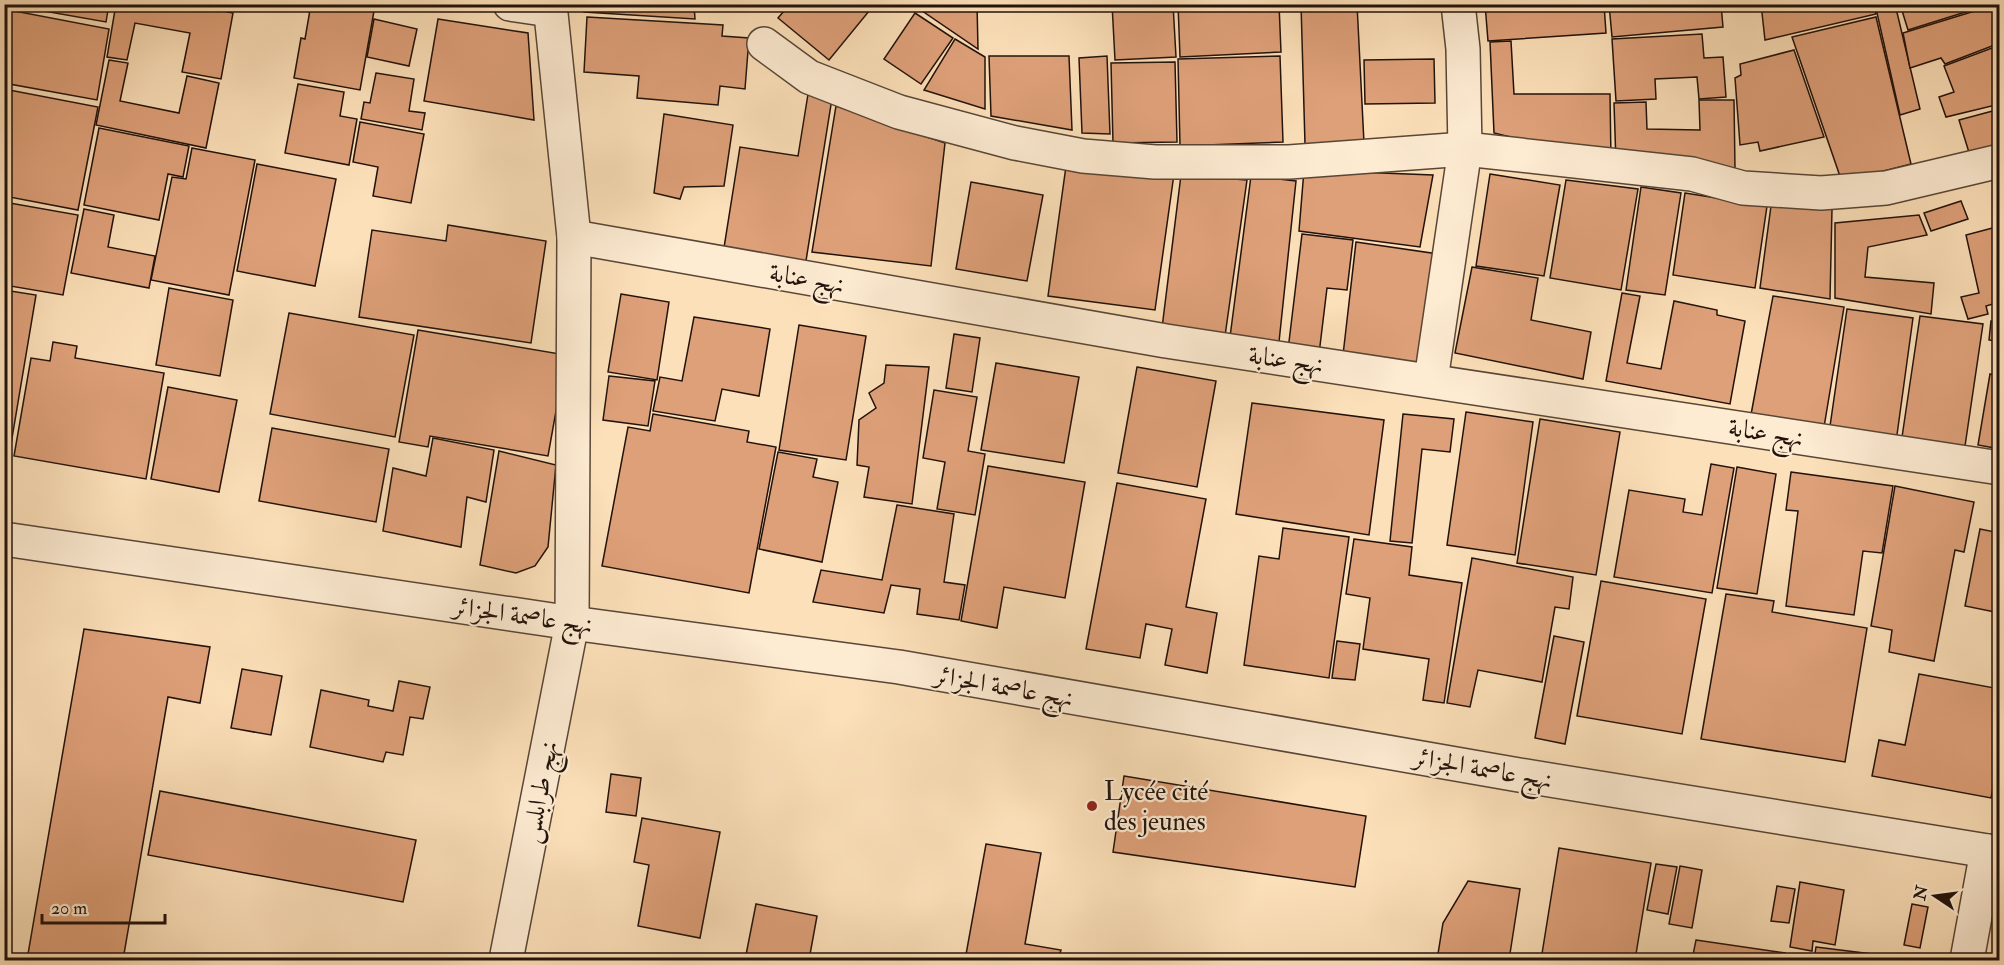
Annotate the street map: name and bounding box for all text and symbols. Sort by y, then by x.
street label: نهج عنابة [766,257,847,308]
street label: نهج عنابة [1245,339,1325,388]
street label: نهج عنابة [1725,411,1806,462]
street label: نهج عاصمة الجزائر [447,590,595,649]
street label: نهج عاصمة الجزائر [928,658,1076,722]
street label: نهج طرابلس [514,738,572,847]
street label: نهج عاصمة الجزائر [1407,740,1555,804]
place label: Lycée cité des jeunes [1104,776,1208,838]
marker: Lycée cité des jeunes [1085,799,1099,813]
north arrow [1905,866,1965,926]
text: N [1910,883,1933,903]
scale bar [42,887,165,925]
text: 20 m [51,897,87,920]

